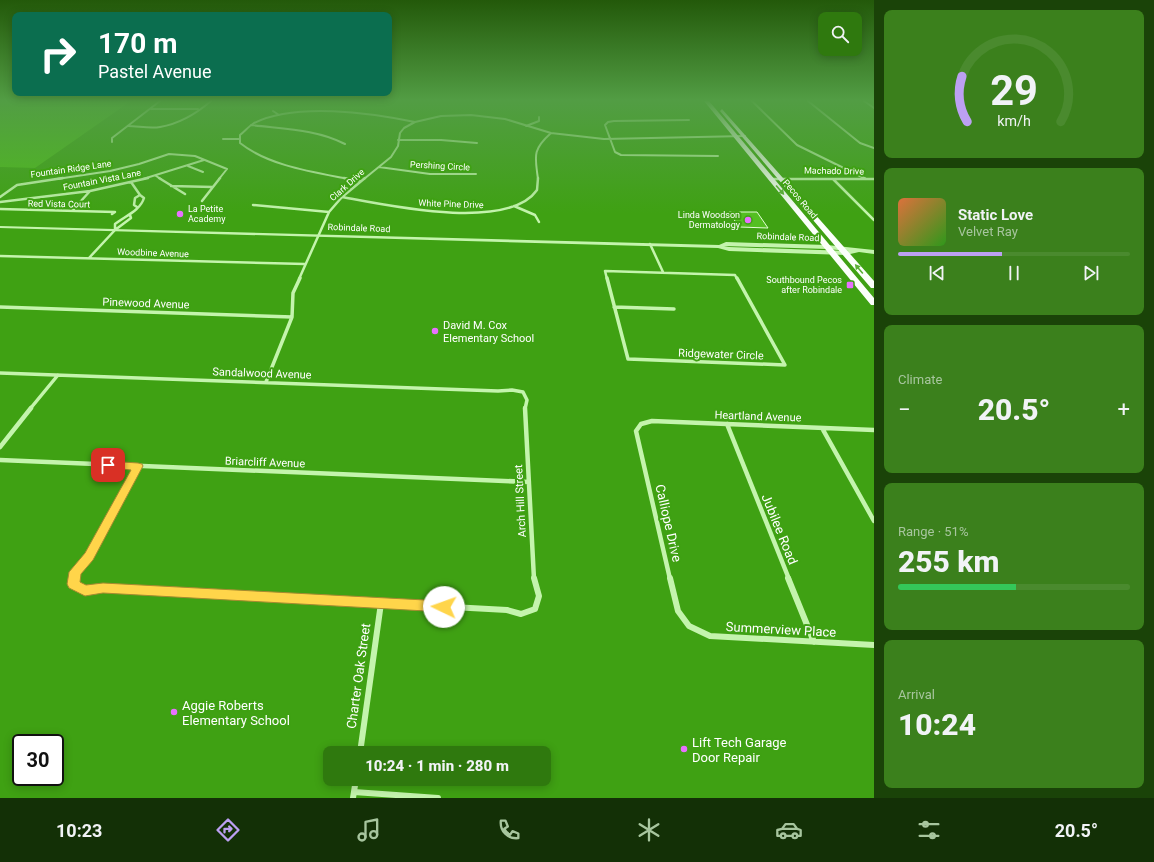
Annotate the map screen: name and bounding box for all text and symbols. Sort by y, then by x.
map controls [818,12,862,56]
button: search [818,12,862,56]
text: 170 m [98,27,177,60]
icon: right [32,28,84,80]
text: Pastel Avenue [98,61,211,82]
text: 29 [990,66,1038,115]
text: km/h [997,112,1031,128]
street label: Fountain Ridge Lane [30,158,112,180]
street label: Pershing Circle [410,159,471,173]
street label: Machado Drive [804,165,864,177]
street label: Fountain Vista Lane [62,167,142,192]
street label: Clark Drive [328,167,366,203]
street label: Pecos Road [781,177,819,221]
one-way arrow [776,185,785,196]
street label: Red Vista Court [28,198,90,210]
street label: White Pine Drive [418,198,484,210]
place label: La Petite Academy [188,204,226,224]
text: Static Love [958,206,1033,224]
marker: La Petite Academy [175,209,185,219]
place label: Linda Woodson Dermatology [678,210,741,230]
marker: Linda Woodson Dermatology [743,215,753,225]
street label: Robindale Road [327,222,391,234]
text: Velvet Ray [958,224,1018,239]
street label: Robindale Road [756,231,820,243]
street label: Woodbine Avenue [117,247,189,259]
icon: previous [926,262,948,284]
icon: pause [1003,262,1025,284]
icon: next [1080,262,1102,284]
one-way arrow [855,263,864,274]
place label: Southbound Pecos after Robindale [766,275,842,295]
marker: Southbound Pecos after Robindale [845,280,855,290]
street label: Pinewood Avenue [102,295,190,312]
place label: David M. Cox Elementary School [443,319,534,345]
marker: David M. Cox Elementary School [430,326,440,336]
street label: Ridgewater Circle [678,347,764,362]
street label: Sandalwood Avenue [212,365,312,382]
text: Climate [898,372,942,387]
text: 20.5° [978,392,1050,427]
text: − [898,397,911,422]
text: + [1118,397,1130,422]
street label: Heartland Avenue [714,408,802,425]
pin [91,448,125,482]
icon: arrive [97,454,119,476]
street label: Briarcliff Avenue [225,455,306,470]
street label: Arch Hill Street [512,464,529,538]
street label: Calliope Drive [652,483,685,563]
street label: Jubilee Road [759,492,801,567]
text: Range · 51% [898,524,968,539]
text: 255 km [898,544,1000,579]
position arrow [423,586,465,628]
street label: Summerview Place [725,619,837,640]
street label: Charter Oak Street [344,622,373,730]
text: Arrival [898,687,935,702]
place label: Aggie Roberts Elementary School [182,698,290,728]
marker: Aggie Roberts Elementary School [169,707,179,717]
text: 10:24 [898,707,976,742]
speed limit sign: 30 [12,734,64,786]
place label: Lift Tech Garage Door Repair [692,735,787,765]
marker: Lift Tech Garage Door Repair [679,744,689,754]
text: 10:24 · 1 min · 280 m [365,757,509,775]
icon: directions [214,816,242,844]
icon: music [355,816,383,844]
icon: phone [495,816,523,844]
icon: climate [635,816,663,844]
icon: car [775,816,803,844]
icon: filters [915,816,943,844]
text: 10:23 [56,820,102,841]
text: 20.5° [1055,820,1098,841]

